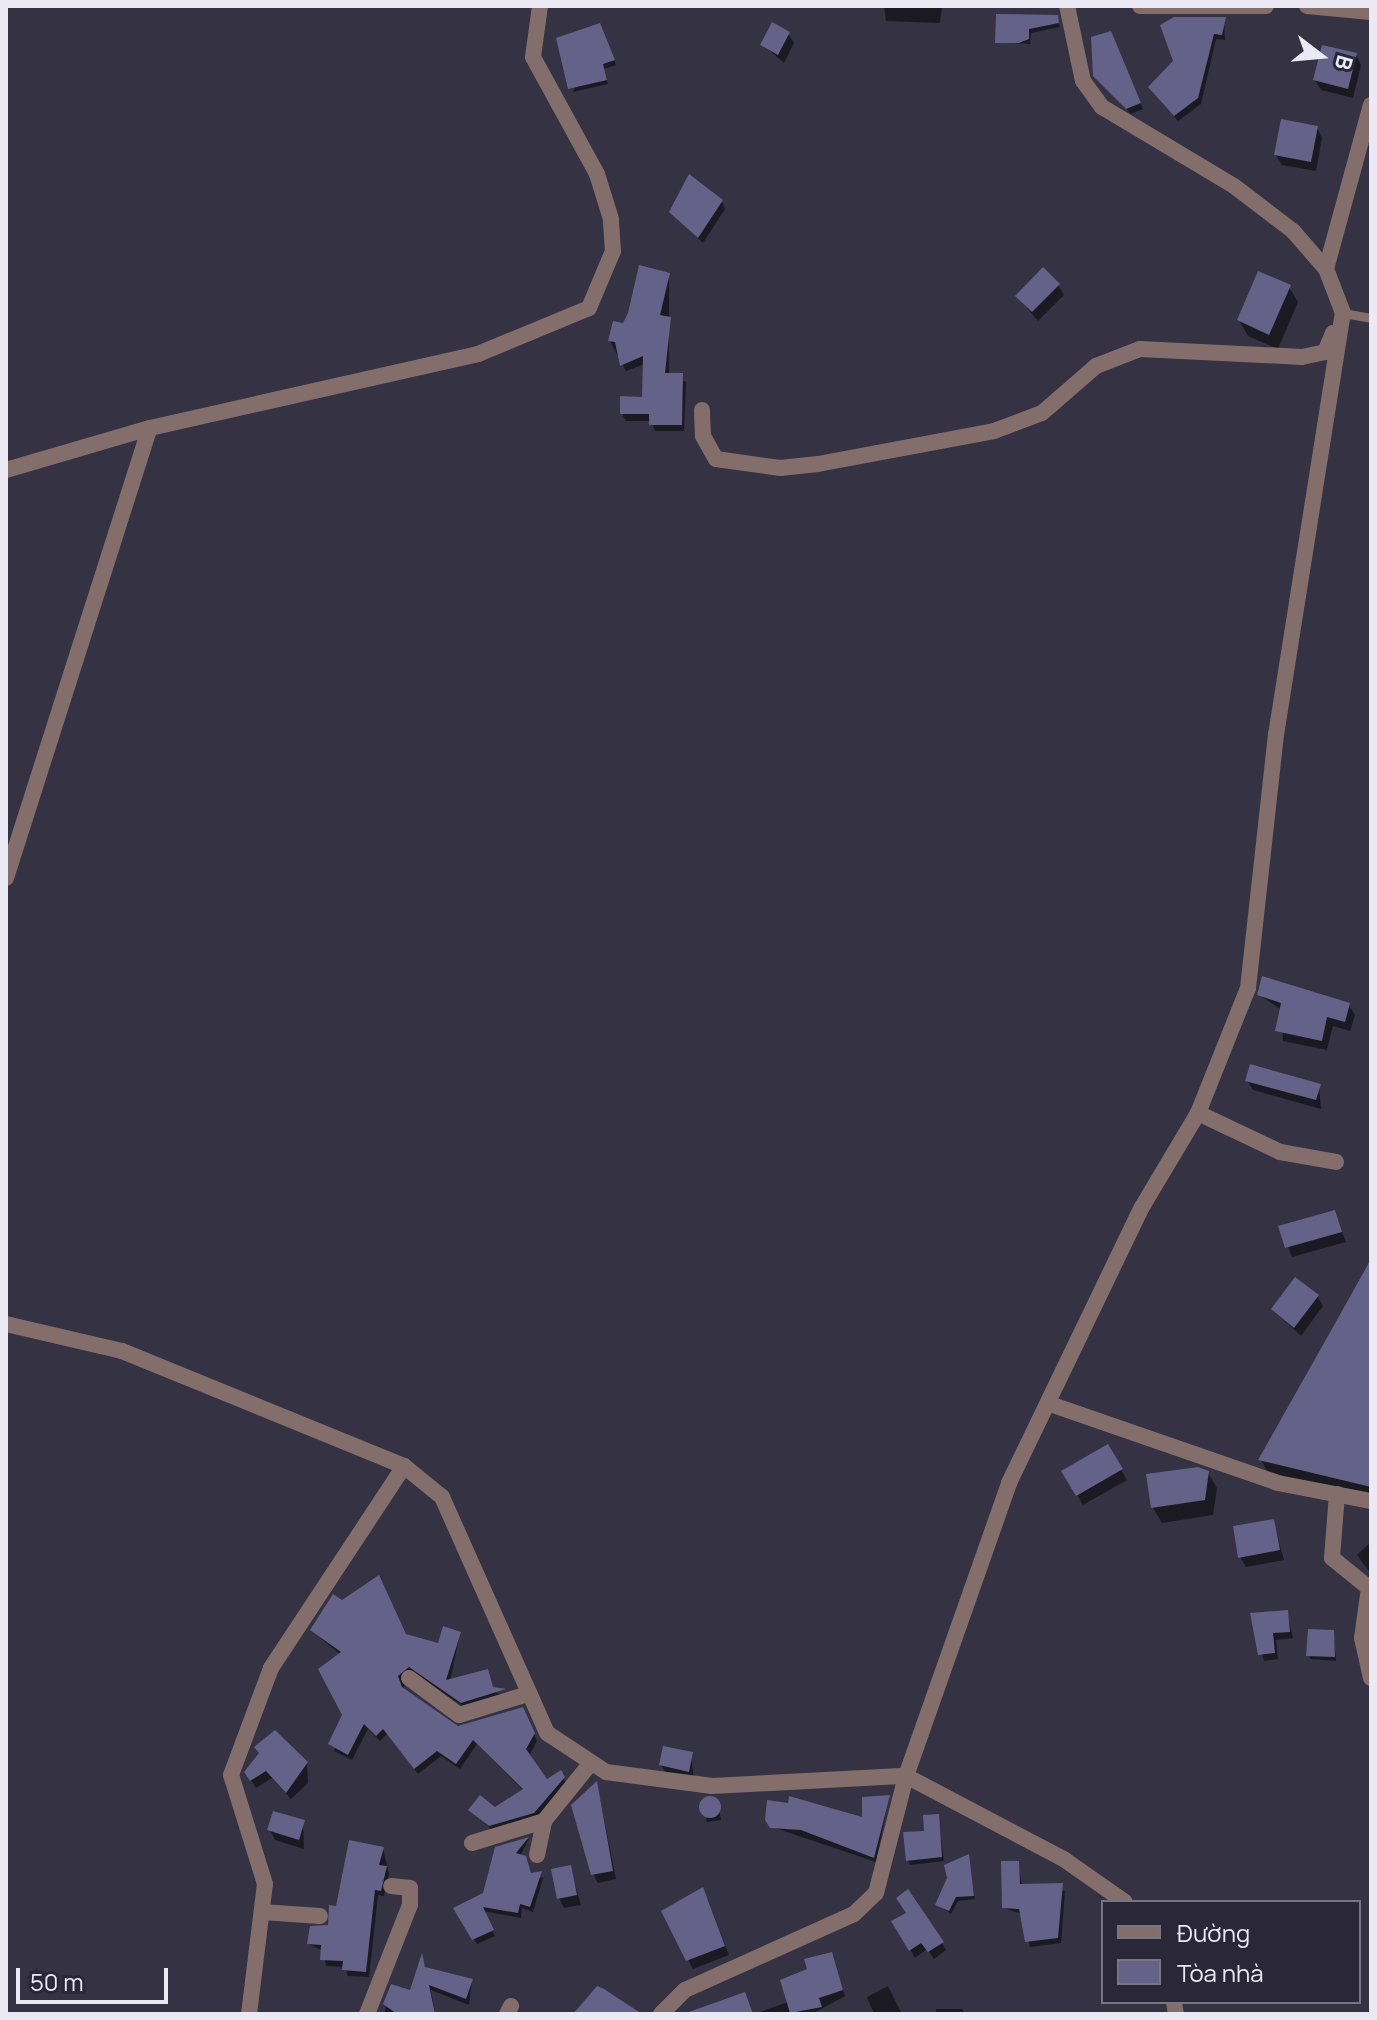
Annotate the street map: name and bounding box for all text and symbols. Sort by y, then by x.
north arrow [1281,16,1361,96]
text: B [1328,52,1360,73]
legend [1101,1900,1361,2004]
text: Đường [1177,1916,1250,1949]
scale bar [20,1952,172,2002]
text: Tòa nhà [1177,1956,1264,1989]
text: 50 m [30,1965,84,1998]

